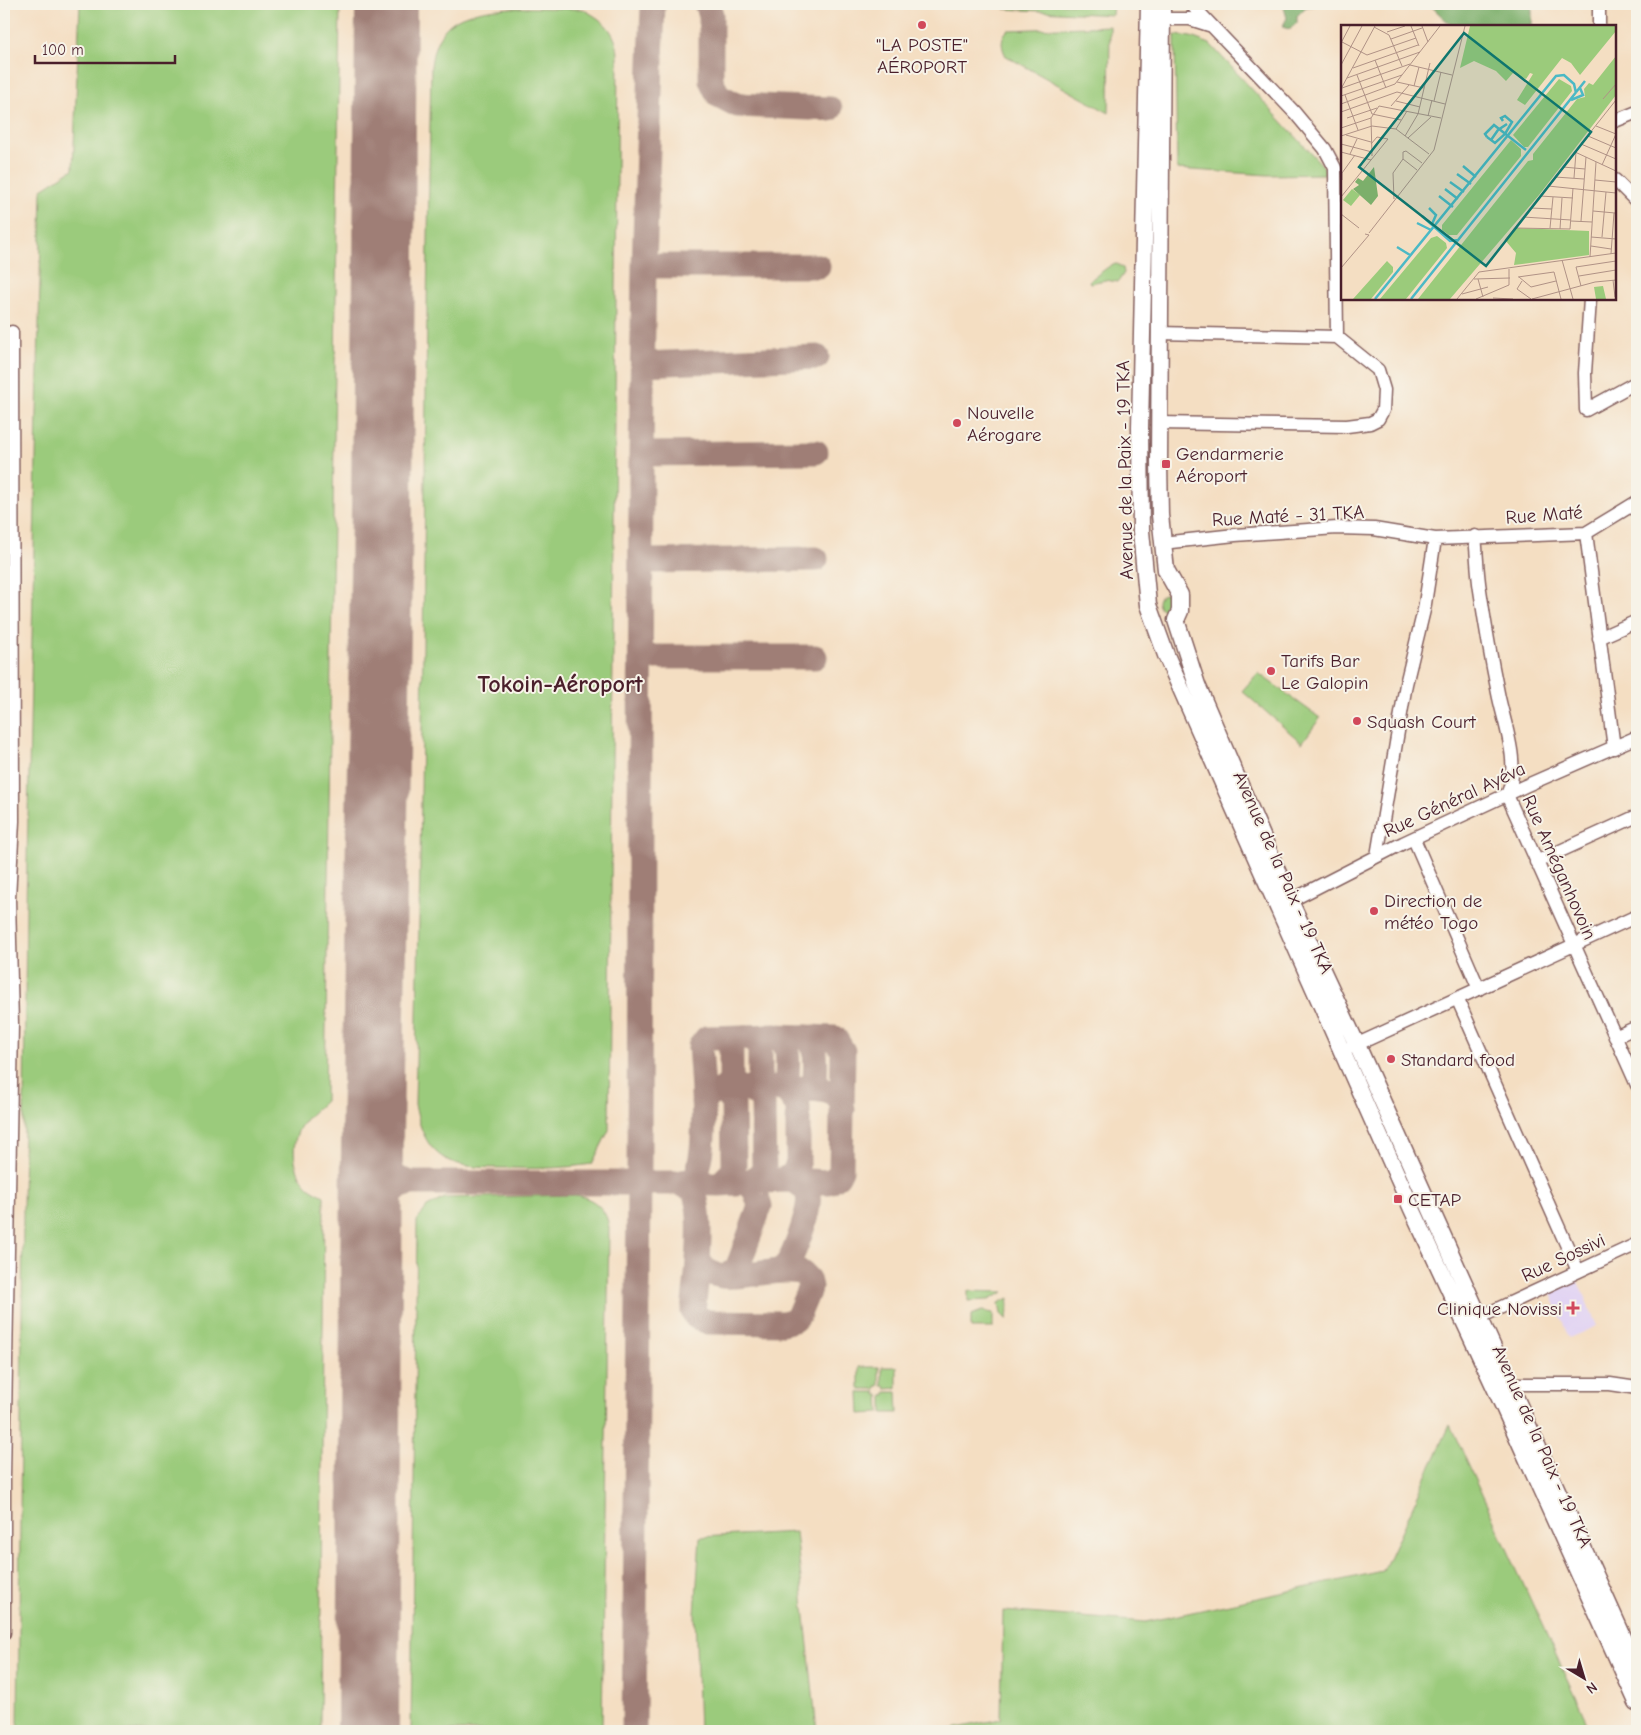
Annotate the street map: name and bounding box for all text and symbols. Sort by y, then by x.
marker: "LA POSTE" AÉROPORT [916,19,928,31]
inset map [1341,25,1616,300]
scale bar [35,32,175,64]
place label: "LA POSTE" AÉROPORT [876,34,968,78]
text: 100 m [42,41,84,59]
street label: Avenue de la Paix - 19 TKA [1112,360,1138,580]
place label: Nouvelle Aérogare [967,402,1041,446]
marker: Nouvelle Aérogare [951,417,963,429]
place label: Gendarmerie Aéroport [1176,443,1284,487]
marker: Gendarmerie Aéroport [1160,458,1172,470]
street label: Rue Maté - 31 TKA [1211,501,1365,531]
street label: Rue Maté [1505,501,1583,529]
place label: Tarifs Bar Le Galopin [1281,650,1369,694]
marker: Tarifs Bar Le Galopin [1265,665,1277,677]
district label: Tokoin-Aéroport [478,670,644,698]
place label: Squash Court [1367,711,1476,733]
marker: Squash Court [1351,715,1363,727]
street label: Rue Général Ayéva [1380,757,1529,842]
street label: Avenue de la Paix - 19 TKA [1228,768,1338,977]
street label: Rue Améganhovoin [1517,792,1601,943]
place label: Direction de météo Togo [1384,890,1482,934]
marker: Direction de météo Togo [1368,905,1380,917]
place label: Standard food [1401,1049,1515,1071]
marker: Standard food [1385,1053,1397,1065]
place label: CETAP [1408,1189,1461,1211]
marker: CETAP [1392,1193,1404,1205]
street label: Rue Sossivi [1518,1229,1609,1287]
place label: Clinique Novissi [1437,1298,1562,1320]
marker: Clinique Novissi [1566,1301,1580,1315]
street label: Avenue de la Paix - 19 TKA [1487,1342,1597,1551]
north arrow [1558,1652,1608,1702]
text: N [1583,1678,1601,1697]

